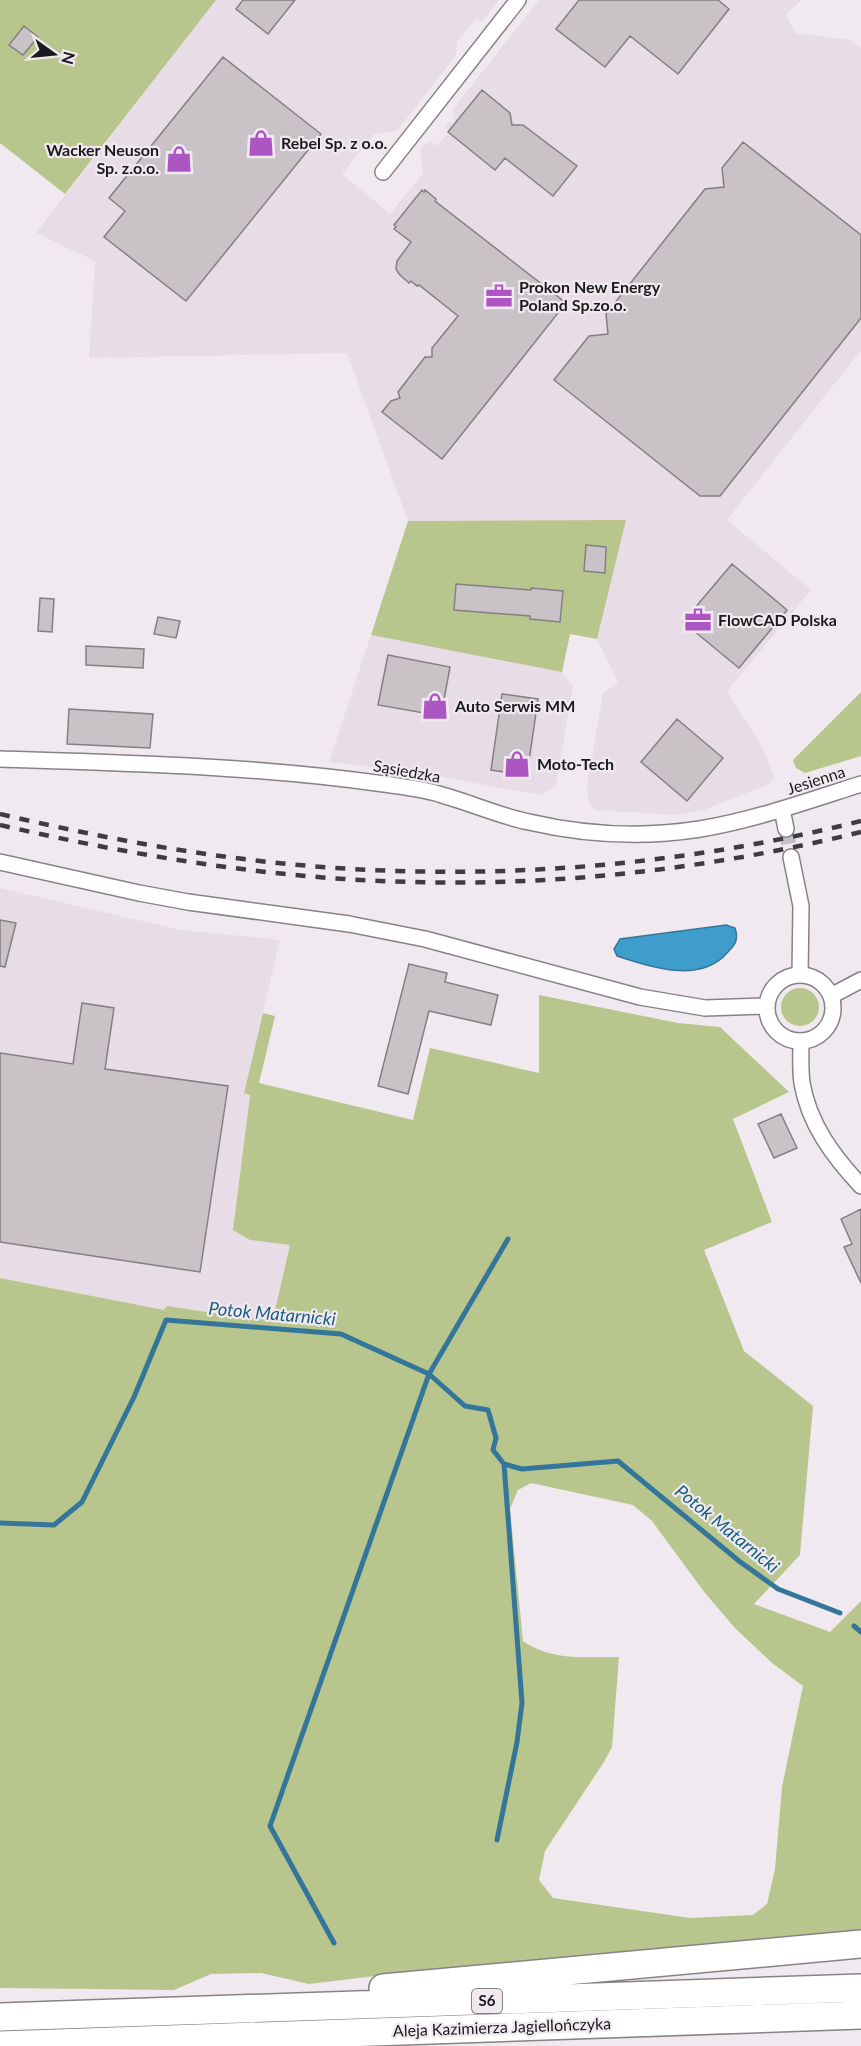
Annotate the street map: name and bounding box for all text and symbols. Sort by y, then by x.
north arrow [24,24,84,84]
text: N [58,50,80,66]
shop icon: Rebel Sp. z o.o. [246,128,276,158]
place label: Rebel Sp. z o.o. [281,133,388,152]
place label: Wacker Neuson Sp. z.o.o. [46,140,159,177]
shop icon: Wacker Neuson Sp. z.o.o. [164,144,194,174]
place label: Prokon New Energy Poland Sp.zo.o. [519,277,661,314]
office icon: Prokon New Energy Poland Sp.zo.o. [484,281,514,311]
office icon: FlowCAD Polska [683,605,713,635]
place label: FlowCAD Polska [718,610,837,629]
shop icon: Auto Serwis MM [420,691,450,721]
place label: Auto Serwis MM [454,696,575,715]
shop icon: Moto-Tech [502,749,532,779]
place label: Moto-Tech [537,754,614,773]
street label: Sąsiedzka [372,755,442,786]
street label: Jesienna [784,761,847,798]
water label: Potok Matarnicki [208,1296,337,1330]
water label: Potok Matarnicki [671,1480,784,1577]
road number: S6 [472,1989,502,2013]
street label: Aleja Kazimierza Jagiellończyka [393,2013,611,2040]

